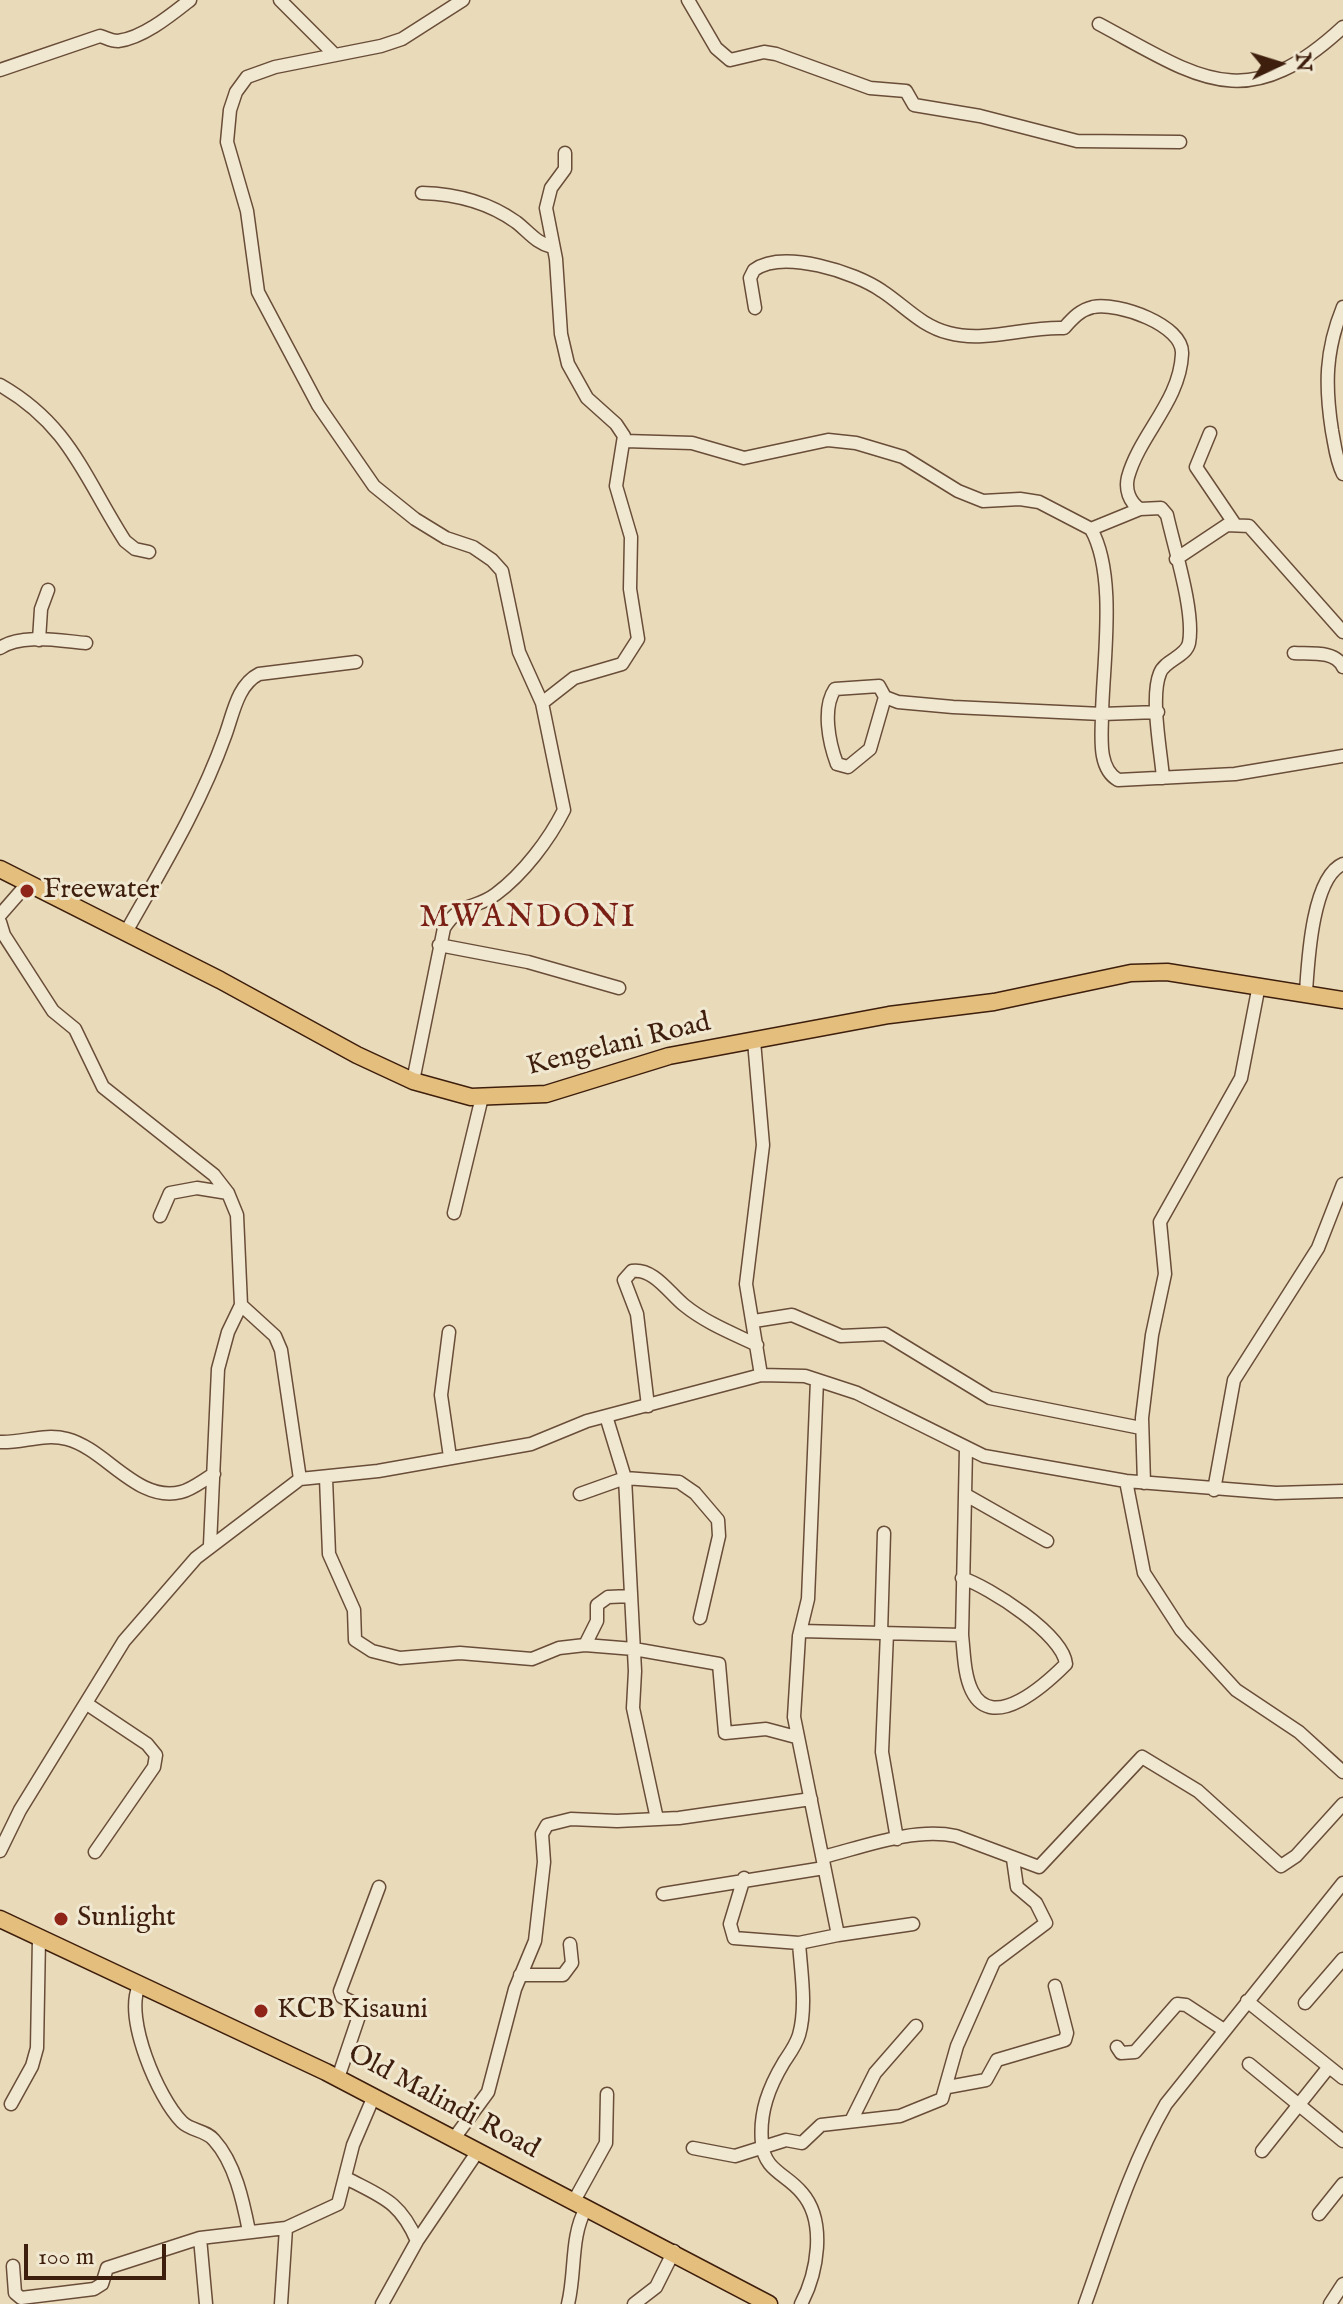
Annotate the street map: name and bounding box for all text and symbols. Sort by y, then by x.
north arrow [1239,24,1319,104]
text: N [1288,52,1318,73]
place label: Freewater [43,874,160,908]
marker: Freewater [18,882,36,900]
district label: MWANDONI [419,900,637,938]
street label: Kengelani Road [524,1007,714,1085]
place label: Sunlight [77,1902,176,1936]
marker: Sunlight [52,1910,70,1928]
place label: KCB Kisauni [277,1994,428,2028]
marker: KCB Kisauni [252,2002,270,2020]
street label: Old Malindi Road [341,2038,545,2168]
scale bar [28,2228,170,2278]
text: 100 m [38,2242,94,2273]

